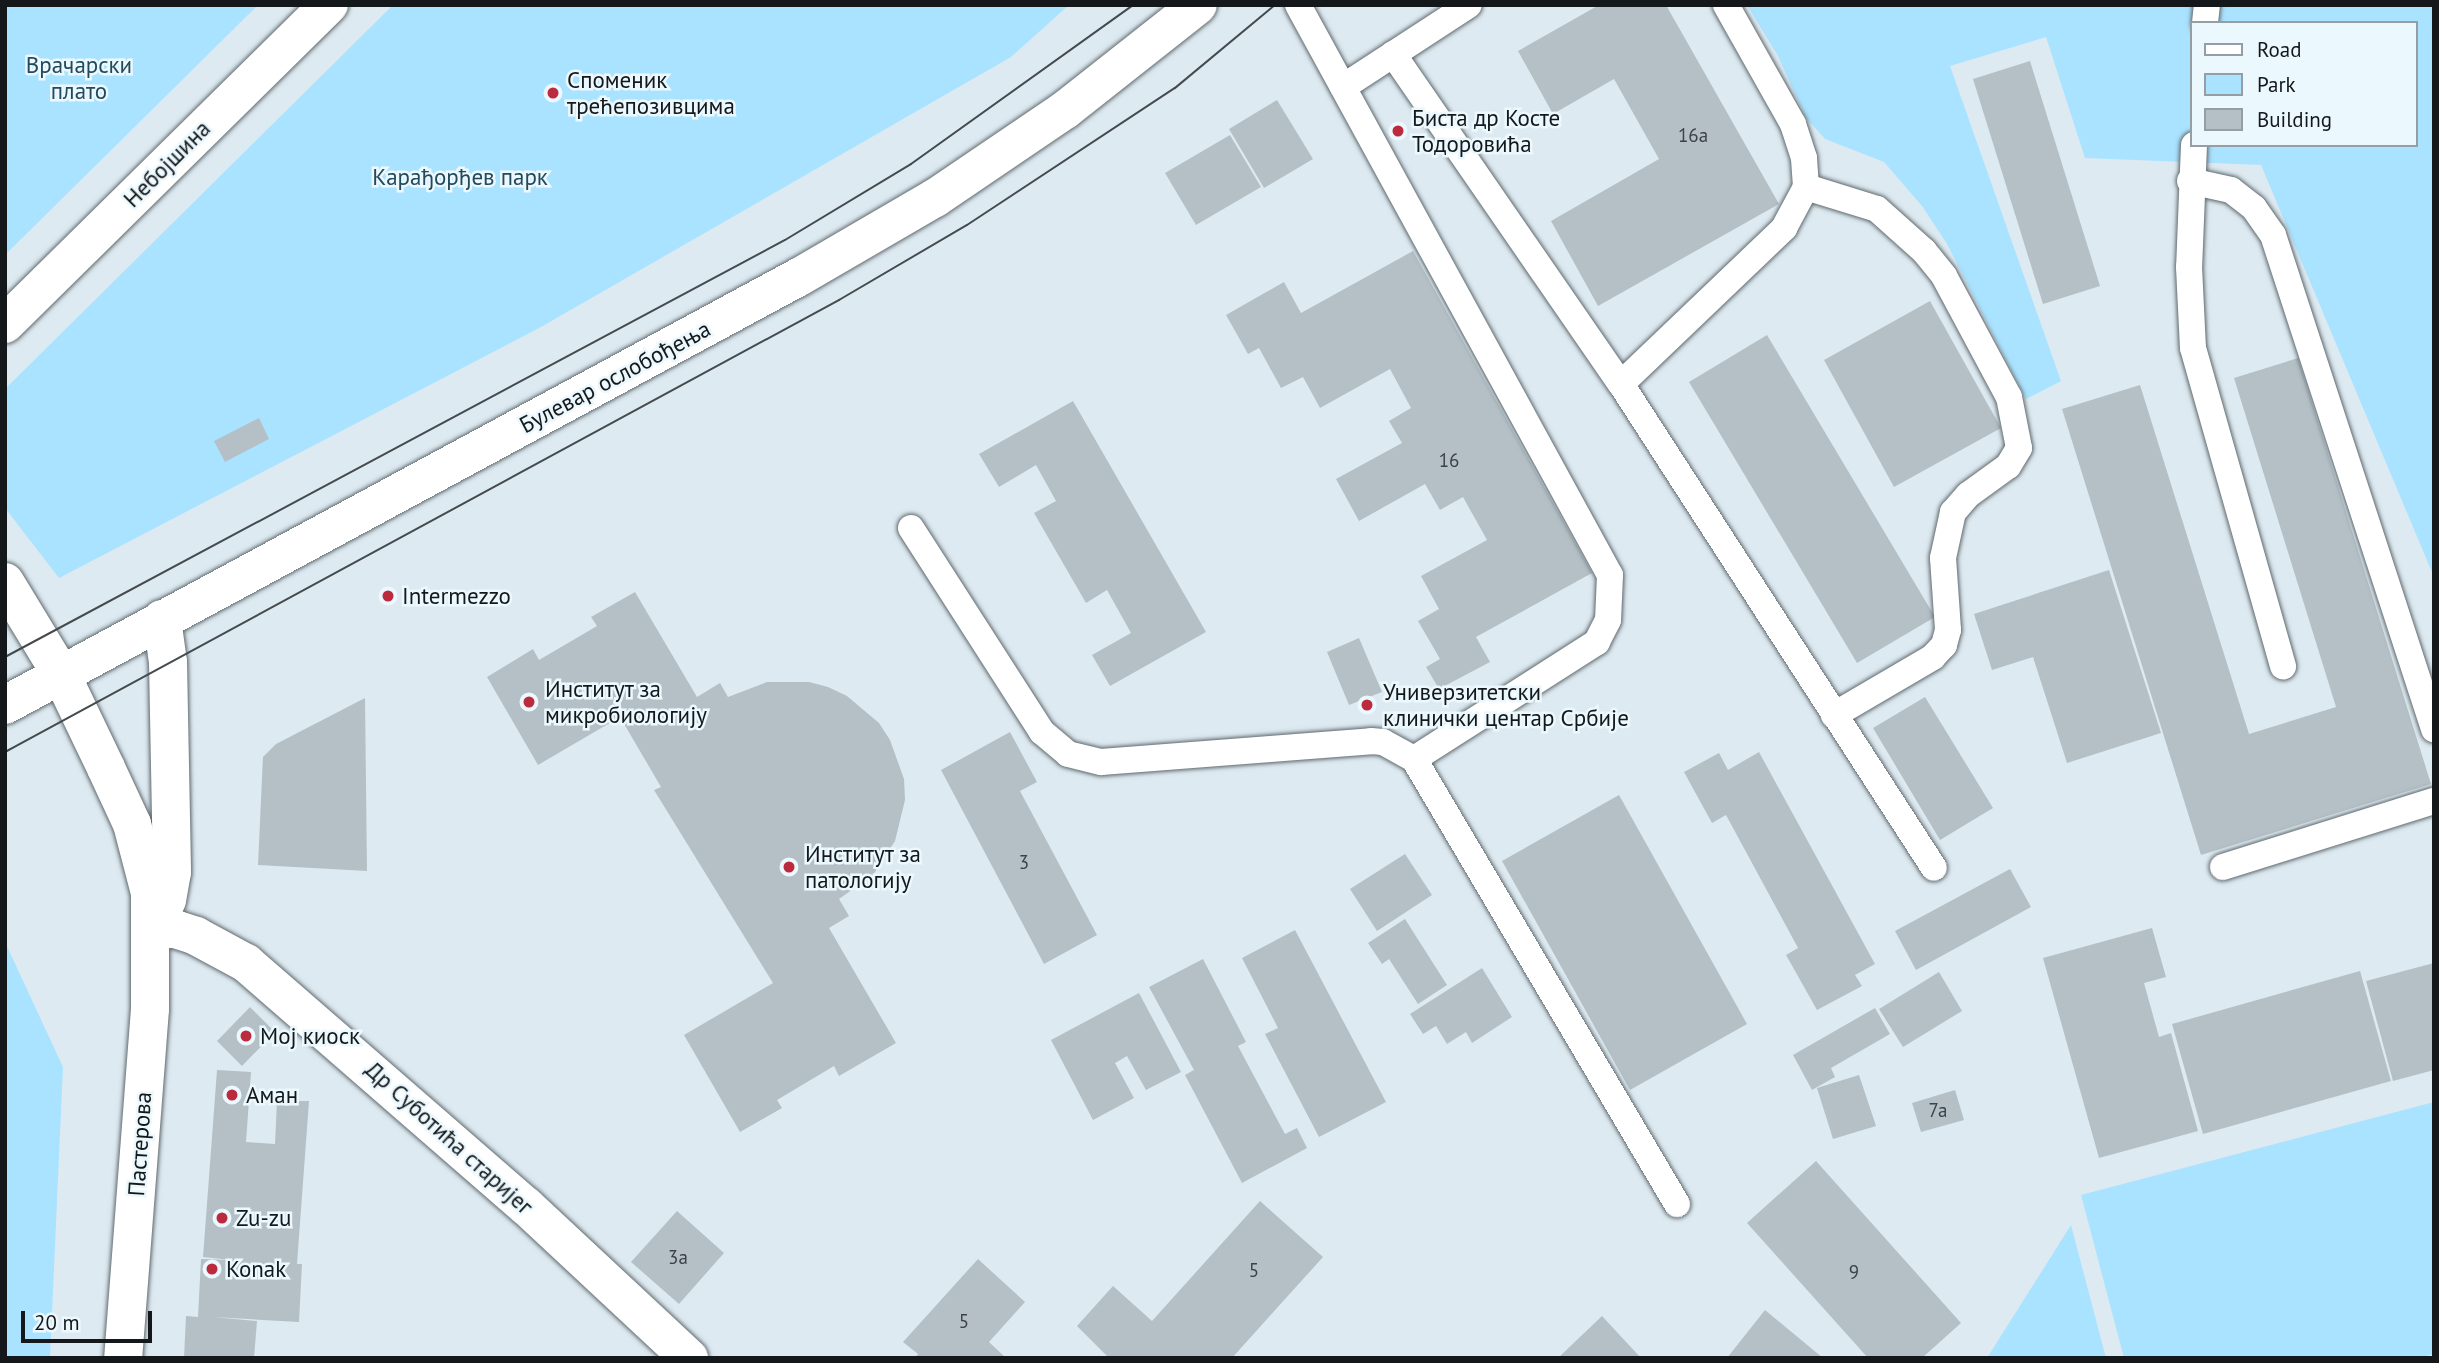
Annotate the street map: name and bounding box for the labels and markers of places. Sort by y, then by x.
place label: Споменик трећепозивцима [567,66,735,120]
marker: Споменик трећепозивцима [545,85,561,101]
place label: Биста др Косте Тодоровића [1412,104,1560,158]
marker: Биста др Косте Тодоровића [1390,123,1406,139]
place label: Intermezzo [402,582,511,610]
marker: Intermezzo [380,588,396,604]
place label: Институт за микробиологију [545,675,707,729]
place label: Универзитетски клинички центар Србије [1383,678,1629,732]
marker: Институт за микробиологију [519,692,539,712]
marker: Универзитетски клинички центар Србије [1357,695,1377,715]
place label: Институт за патологију [805,840,922,894]
marker: Институт за патологију [779,857,799,877]
place label: Мој киоск [260,1022,360,1050]
marker: Мој киоск [238,1028,254,1044]
place label: Аман [246,1081,298,1109]
marker: Аман [224,1087,240,1103]
place label: Zu-zu [236,1204,291,1232]
marker: Zu-zu [214,1210,230,1226]
place label: Konak [226,1255,286,1283]
marker: Konak [204,1261,220,1277]

